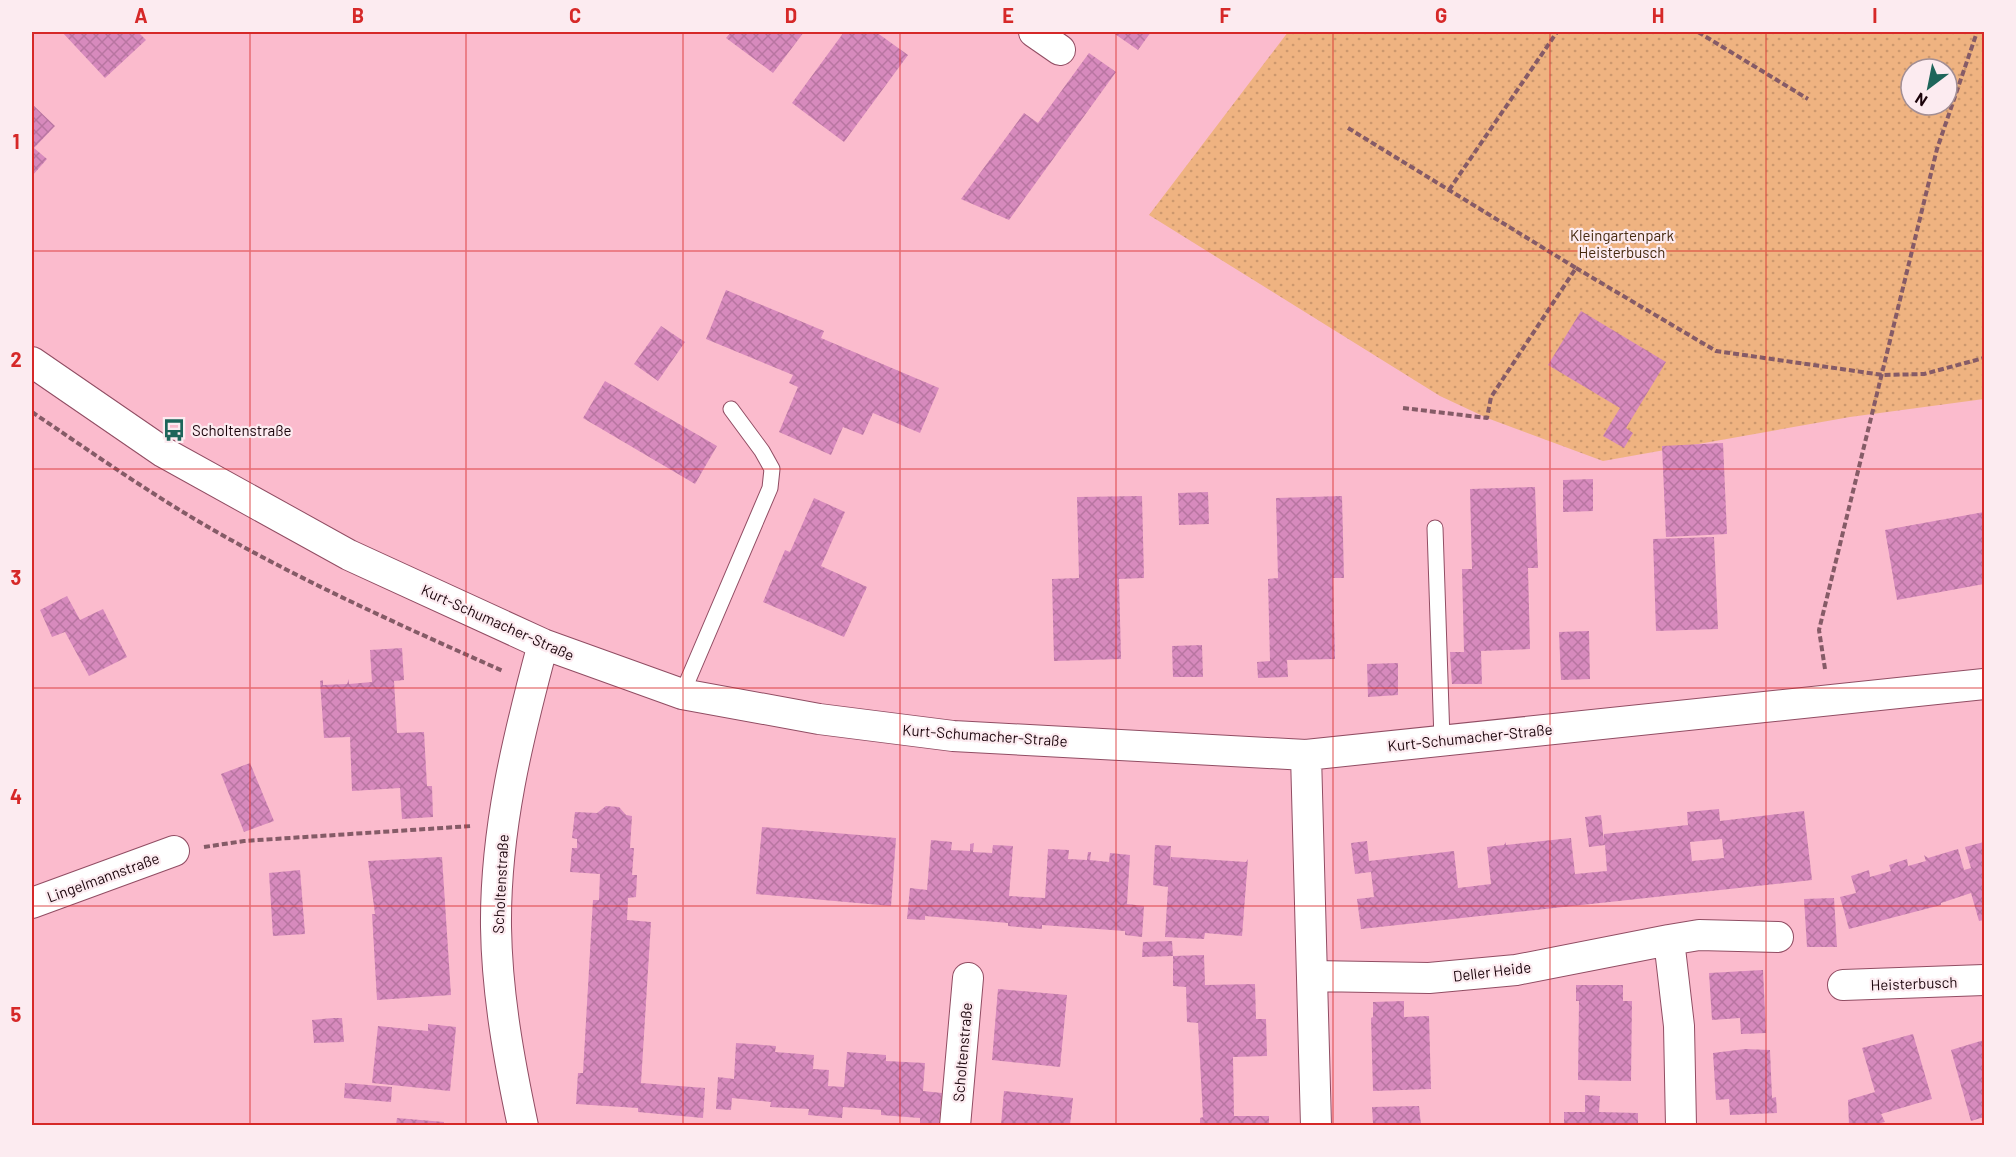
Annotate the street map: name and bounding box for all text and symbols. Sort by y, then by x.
text: A [134,3,148,27]
text: B [352,3,364,27]
text: C [569,3,581,27]
text: D [785,3,797,27]
text: E [1002,3,1014,27]
text: F [1219,3,1231,27]
text: G [1435,3,1447,27]
text: H [1652,3,1664,27]
text: I [1872,3,1878,27]
north arrow [1899,57,1959,117]
text: N [1911,89,1930,111]
text: 1 [12,129,20,153]
park label: Kleingartenpark Heisterbusch [1570,226,1675,261]
text: 2 [10,347,22,371]
bus stop icon: Scholtenstraße [161,417,187,443]
place label: Scholtenstraße [192,421,292,439]
text: 3 [11,565,21,589]
street label: Kurt-Schumacher-Straße [419,580,577,664]
street label: Kurt-Schumacher-Straße [1387,719,1553,755]
street label: Kurt-Schumacher-Straße [902,720,1068,750]
text: 4 [10,784,22,808]
street label: Scholtenstraße [488,834,512,934]
street label: Lingelmannstraße [44,848,162,906]
street label: Deller Heide [1452,957,1532,985]
street label: Heisterbusch [1870,972,1958,994]
text: 5 [11,1002,22,1026]
street label: Scholtenstraße [949,1002,975,1102]

